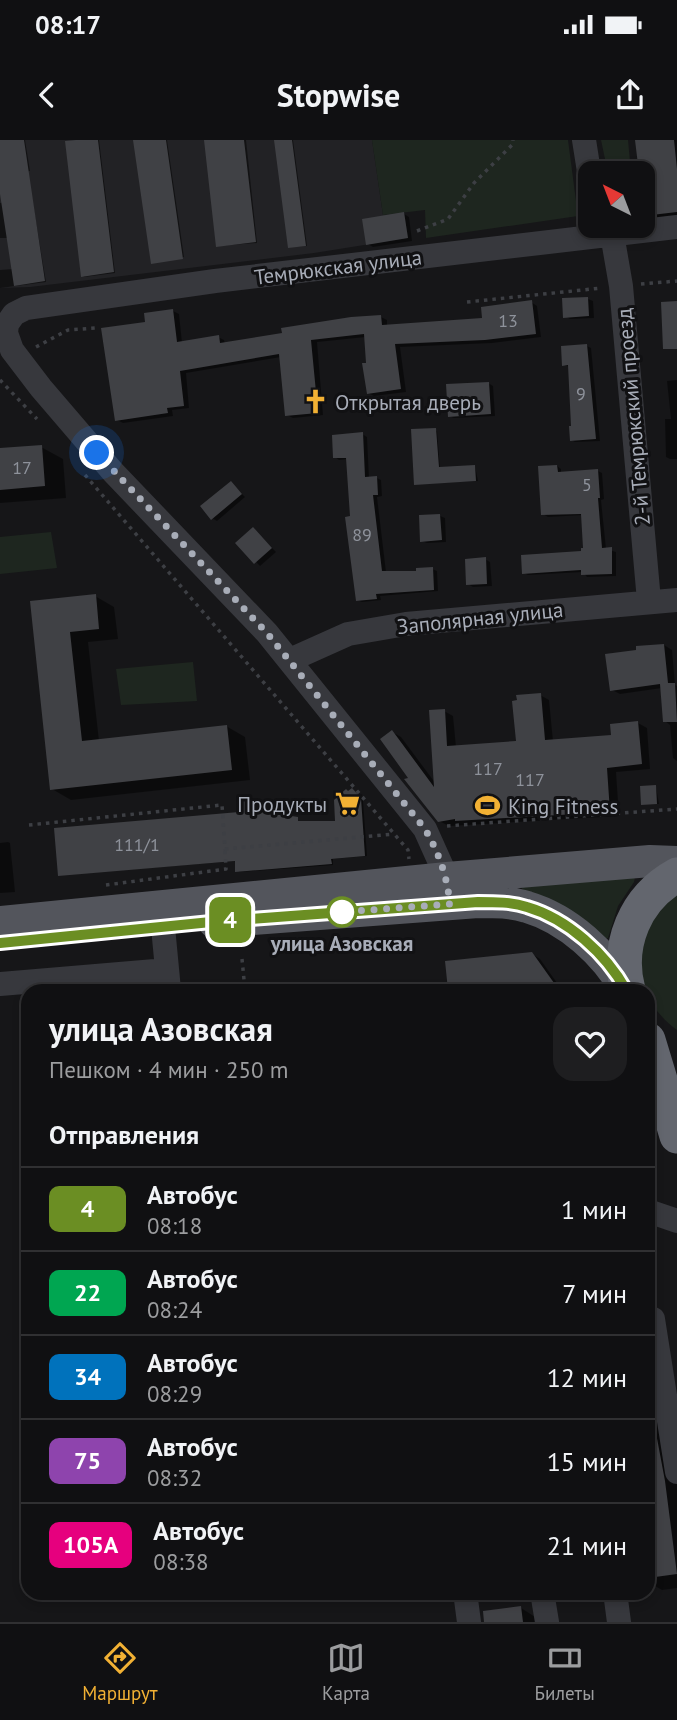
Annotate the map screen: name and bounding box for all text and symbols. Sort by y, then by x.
text: 08:17 [35,8,101,41]
text: Stopwise [277,74,400,116]
icon: back [28,76,66,114]
icon: share [611,76,649,114]
north arrow [578,161,654,238]
map controls [578,161,655,238]
street label: Темрюкская улица [253,243,423,291]
street label: 2-й Темрюкский проезд [610,307,656,527]
house number: 13 [498,309,518,332]
house number: 9 [576,382,586,405]
church icon: Открытая дверь [301,388,329,416]
place label: Открытая дверь [335,389,481,416]
your location [79,435,114,470]
house number: 17 [12,456,32,479]
house number: 5 [582,473,592,496]
house number: 89 [352,523,372,546]
street label: Заполярная улица [396,596,564,640]
house number: 117 [473,757,503,780]
house number: 117 [515,768,545,791]
supermarket icon: Продукты [333,790,361,818]
place label: Продукты [237,791,327,818]
sports icon: King Fitness [474,792,502,820]
place label: King Fitness [508,793,618,820]
house number: 111/1 [114,833,160,856]
line badge: 4 [207,897,253,943]
marker: улица Азовская [327,897,357,927]
text: 4 [223,904,237,935]
place label: улица Азовская [270,930,413,957]
text: улица Азовская [49,1007,273,1050]
button: heart [553,1007,627,1081]
text: Пешком · 4 мин · 250 m [49,1055,288,1084]
text: Отправления [49,1118,199,1151]
text: Автобус [147,1178,238,1211]
text: 4 [81,1193,94,1224]
text: 1 мин [561,1193,627,1226]
text: 08:18 [147,1211,202,1240]
text: Автобус [147,1262,238,1295]
text: 22 [74,1277,101,1308]
text: 7 мин [562,1277,627,1310]
text: 08:24 [147,1295,202,1324]
text: Автобус [147,1346,238,1379]
text: 34 [74,1361,101,1392]
text: 12 мин [547,1361,627,1394]
text: 08:29 [147,1379,202,1408]
text: Автобус [147,1430,238,1463]
text: 75 [74,1445,101,1476]
text: 15 мин [547,1445,627,1478]
text: 08:32 [147,1463,202,1492]
text: Автобус [153,1514,244,1547]
text: 105А [63,1529,118,1560]
text: 21 мин [547,1529,627,1562]
text: 08:38 [153,1547,209,1576]
tab: Маршрут [82,1639,157,1705]
tab: Карта [322,1639,370,1705]
tab: Билеты [535,1639,595,1705]

